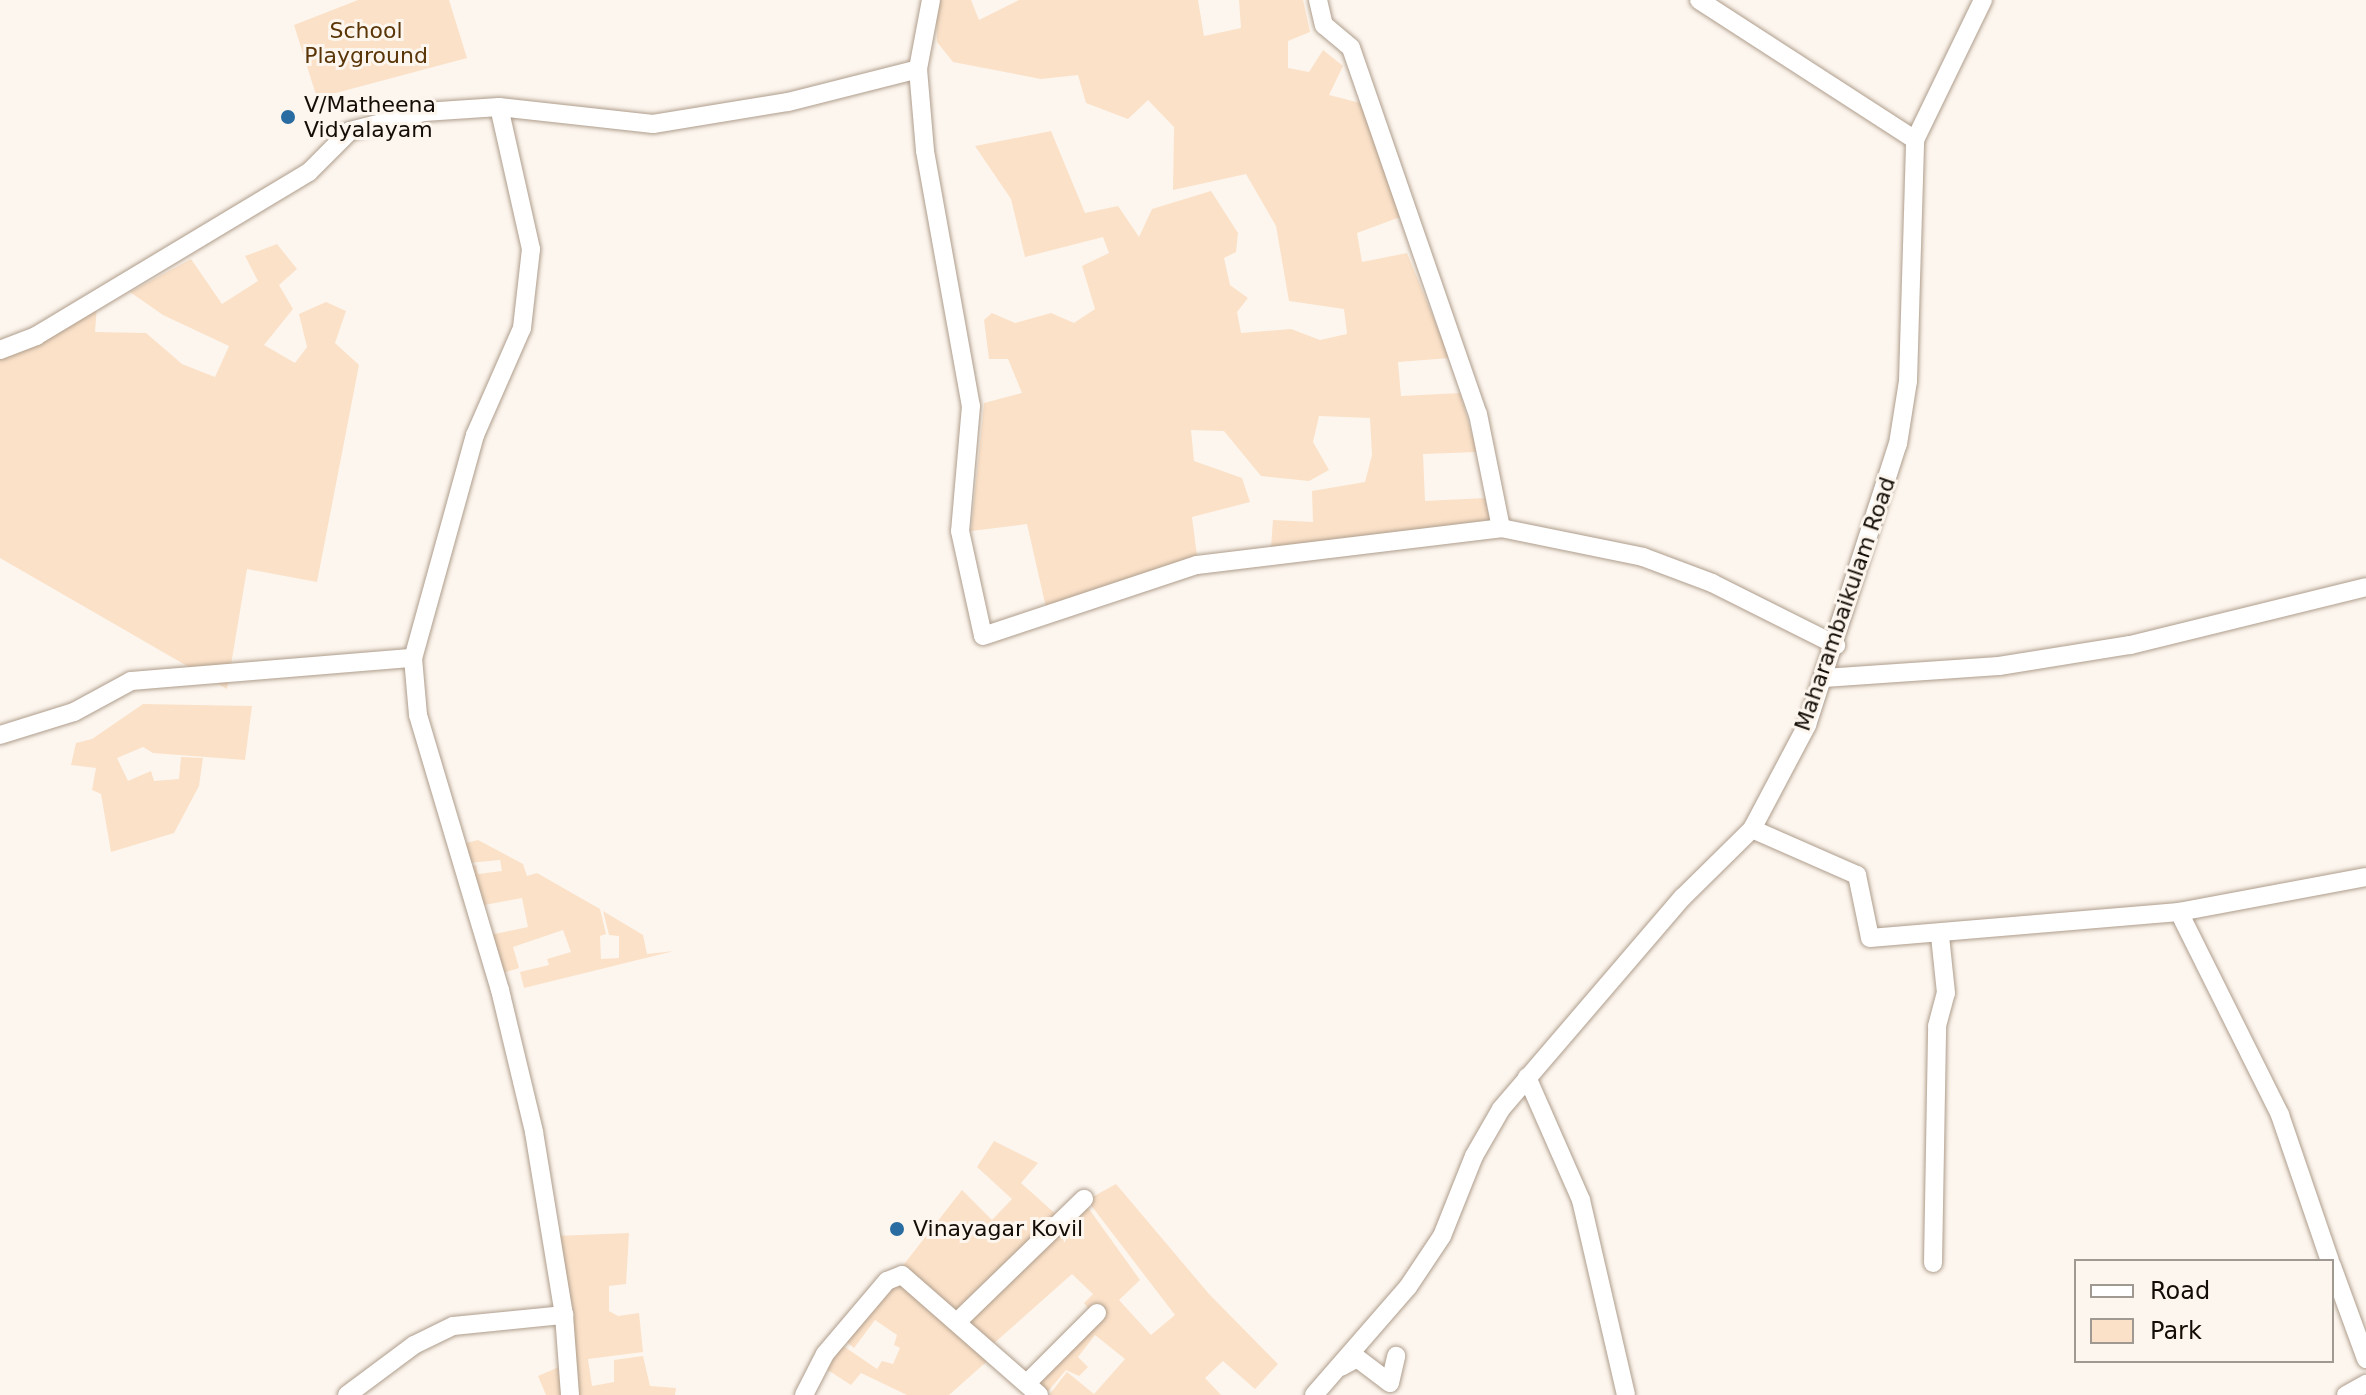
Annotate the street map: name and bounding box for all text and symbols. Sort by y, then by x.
park label: School Playground [304,17,428,68]
place label: V/Matheena Vidyalayam [304,91,436,142]
marker: V/Matheena Vidyalayam [279,108,297,126]
street label: Maharambaikulam Road [1789,474,1901,734]
place label: Vinayagar Kovil [913,1216,1083,1242]
marker: Vinayagar Kovil [888,1220,906,1238]
legend [2074,1259,2334,1363]
text: Road [2150,1277,2210,1305]
text: Park [2150,1317,2202,1345]

